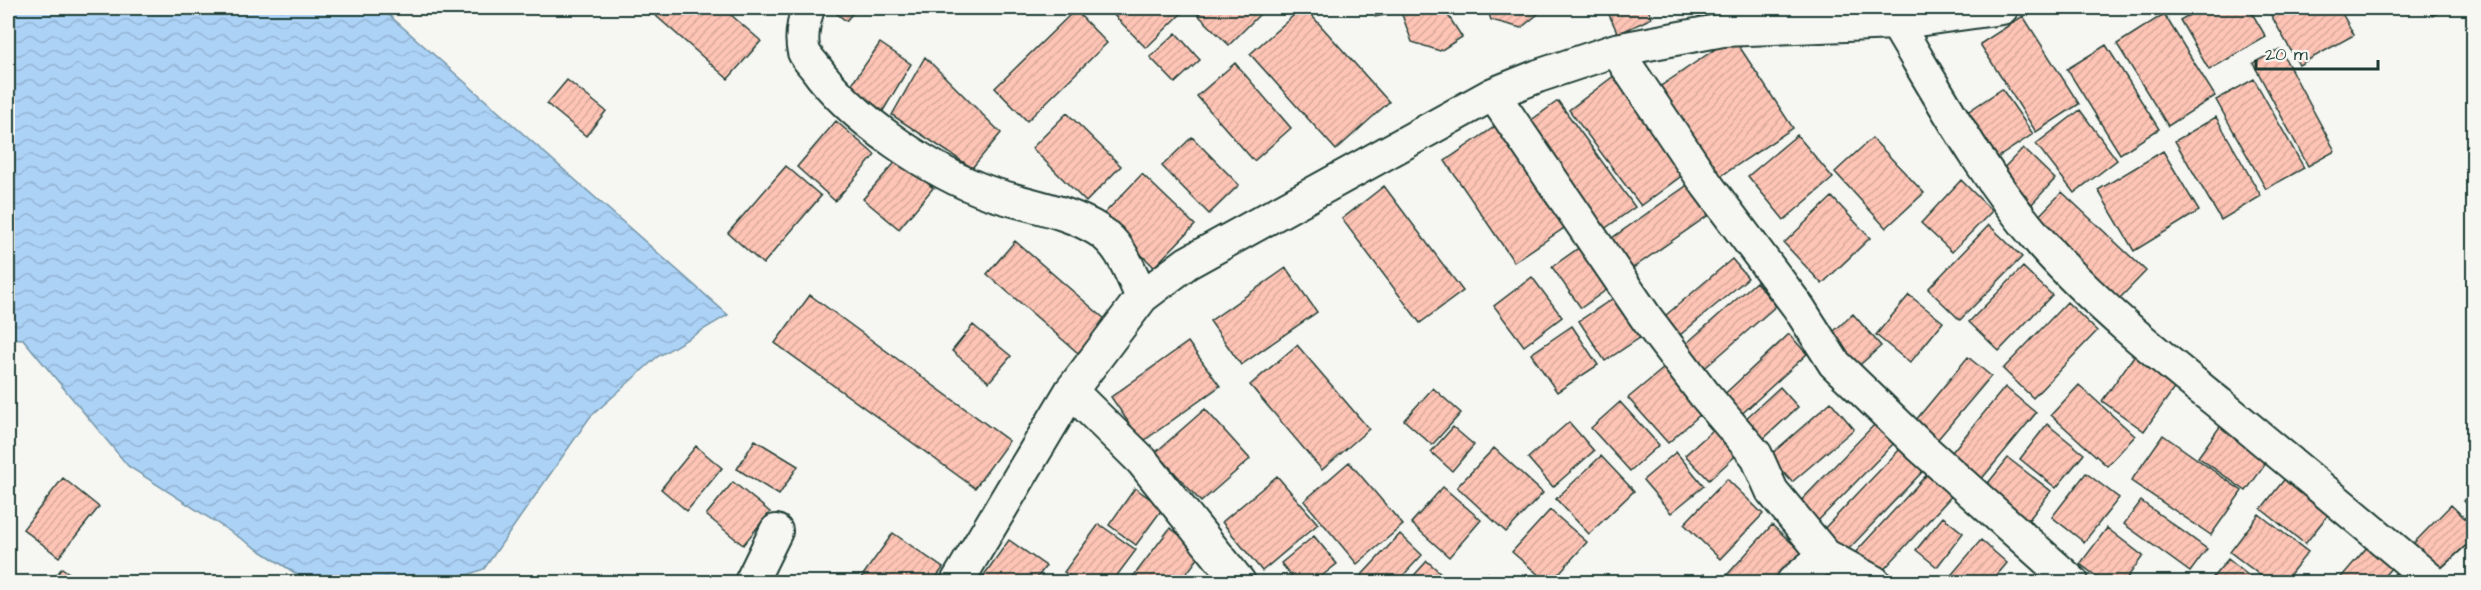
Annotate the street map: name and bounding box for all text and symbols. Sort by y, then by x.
scale bar [2256,33,2378,71]
text: 20 m [2265,42,2308,67]

